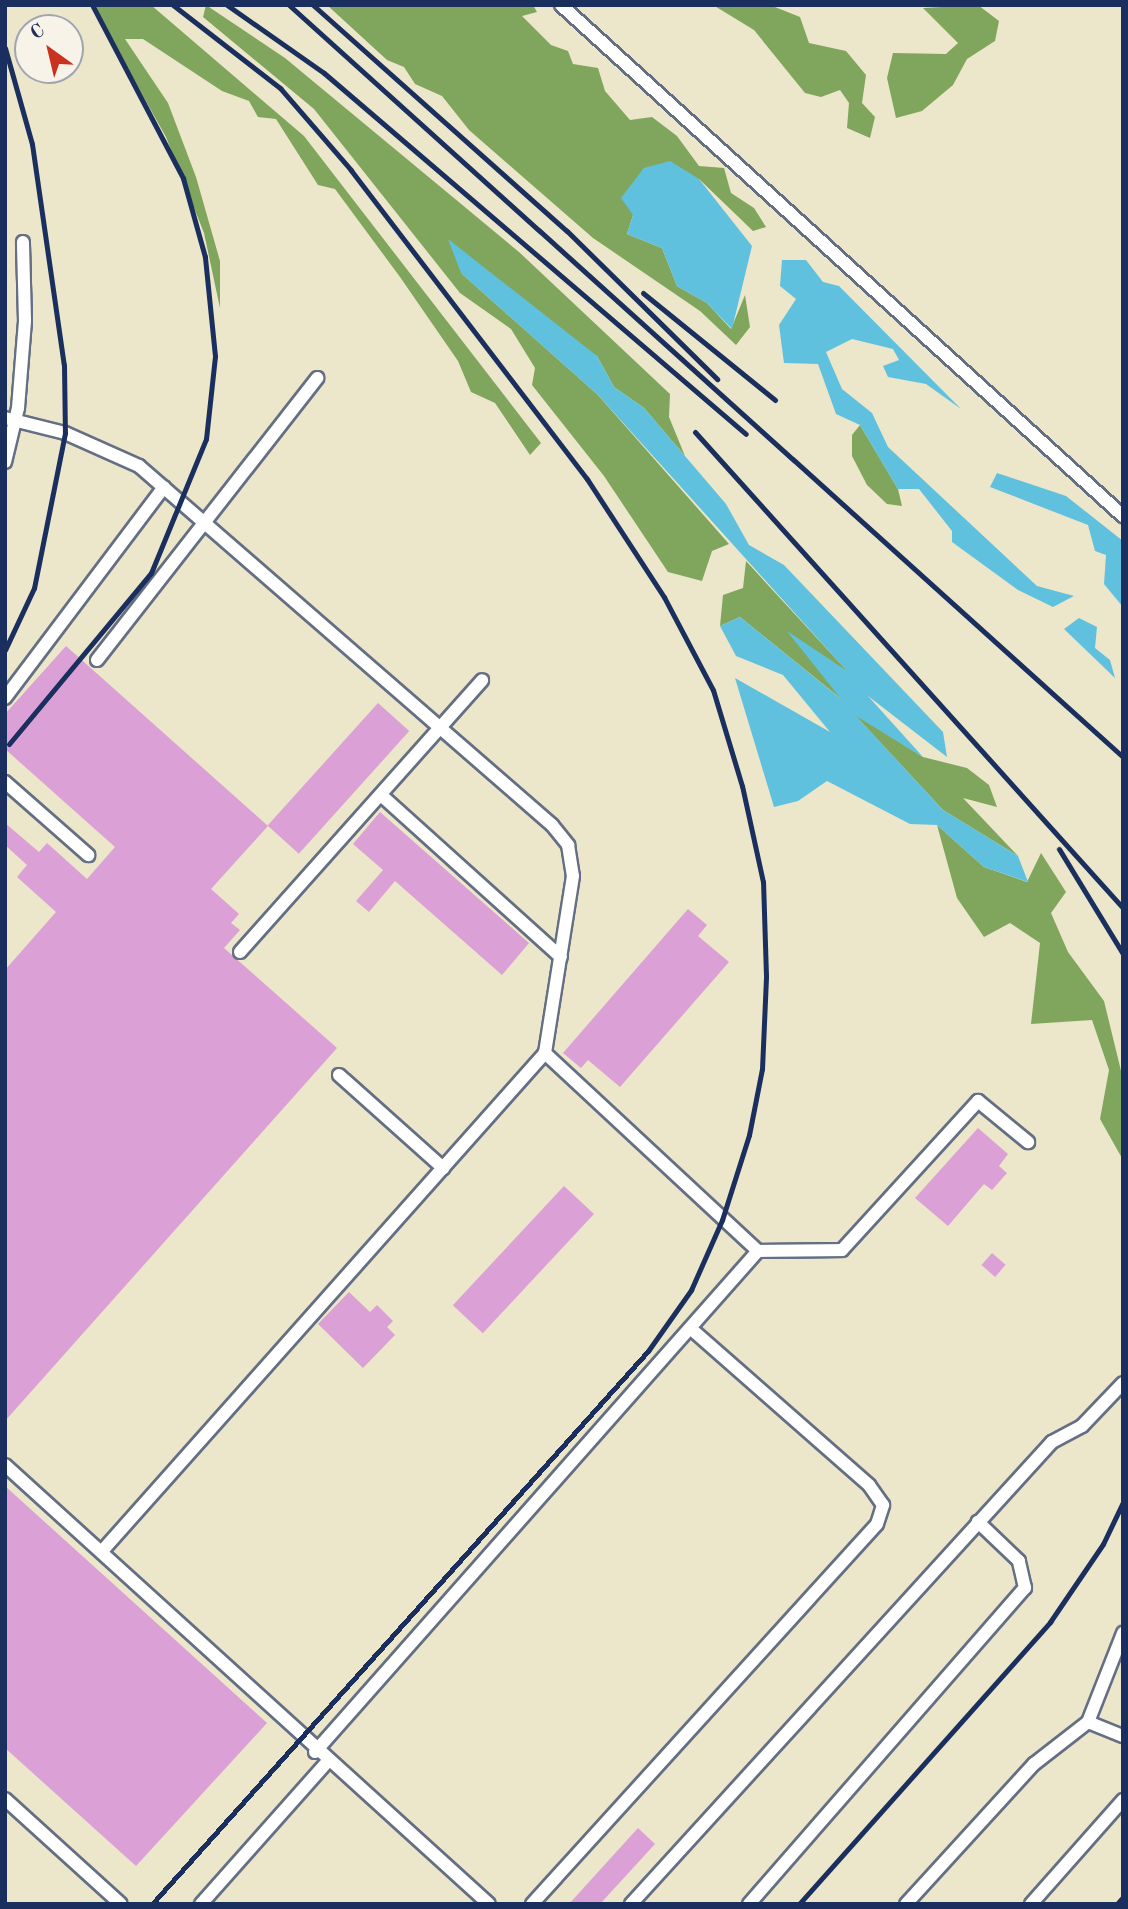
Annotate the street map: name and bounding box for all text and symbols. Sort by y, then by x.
north arrow [14,14,84,84]
text: С [28,21,49,44]

